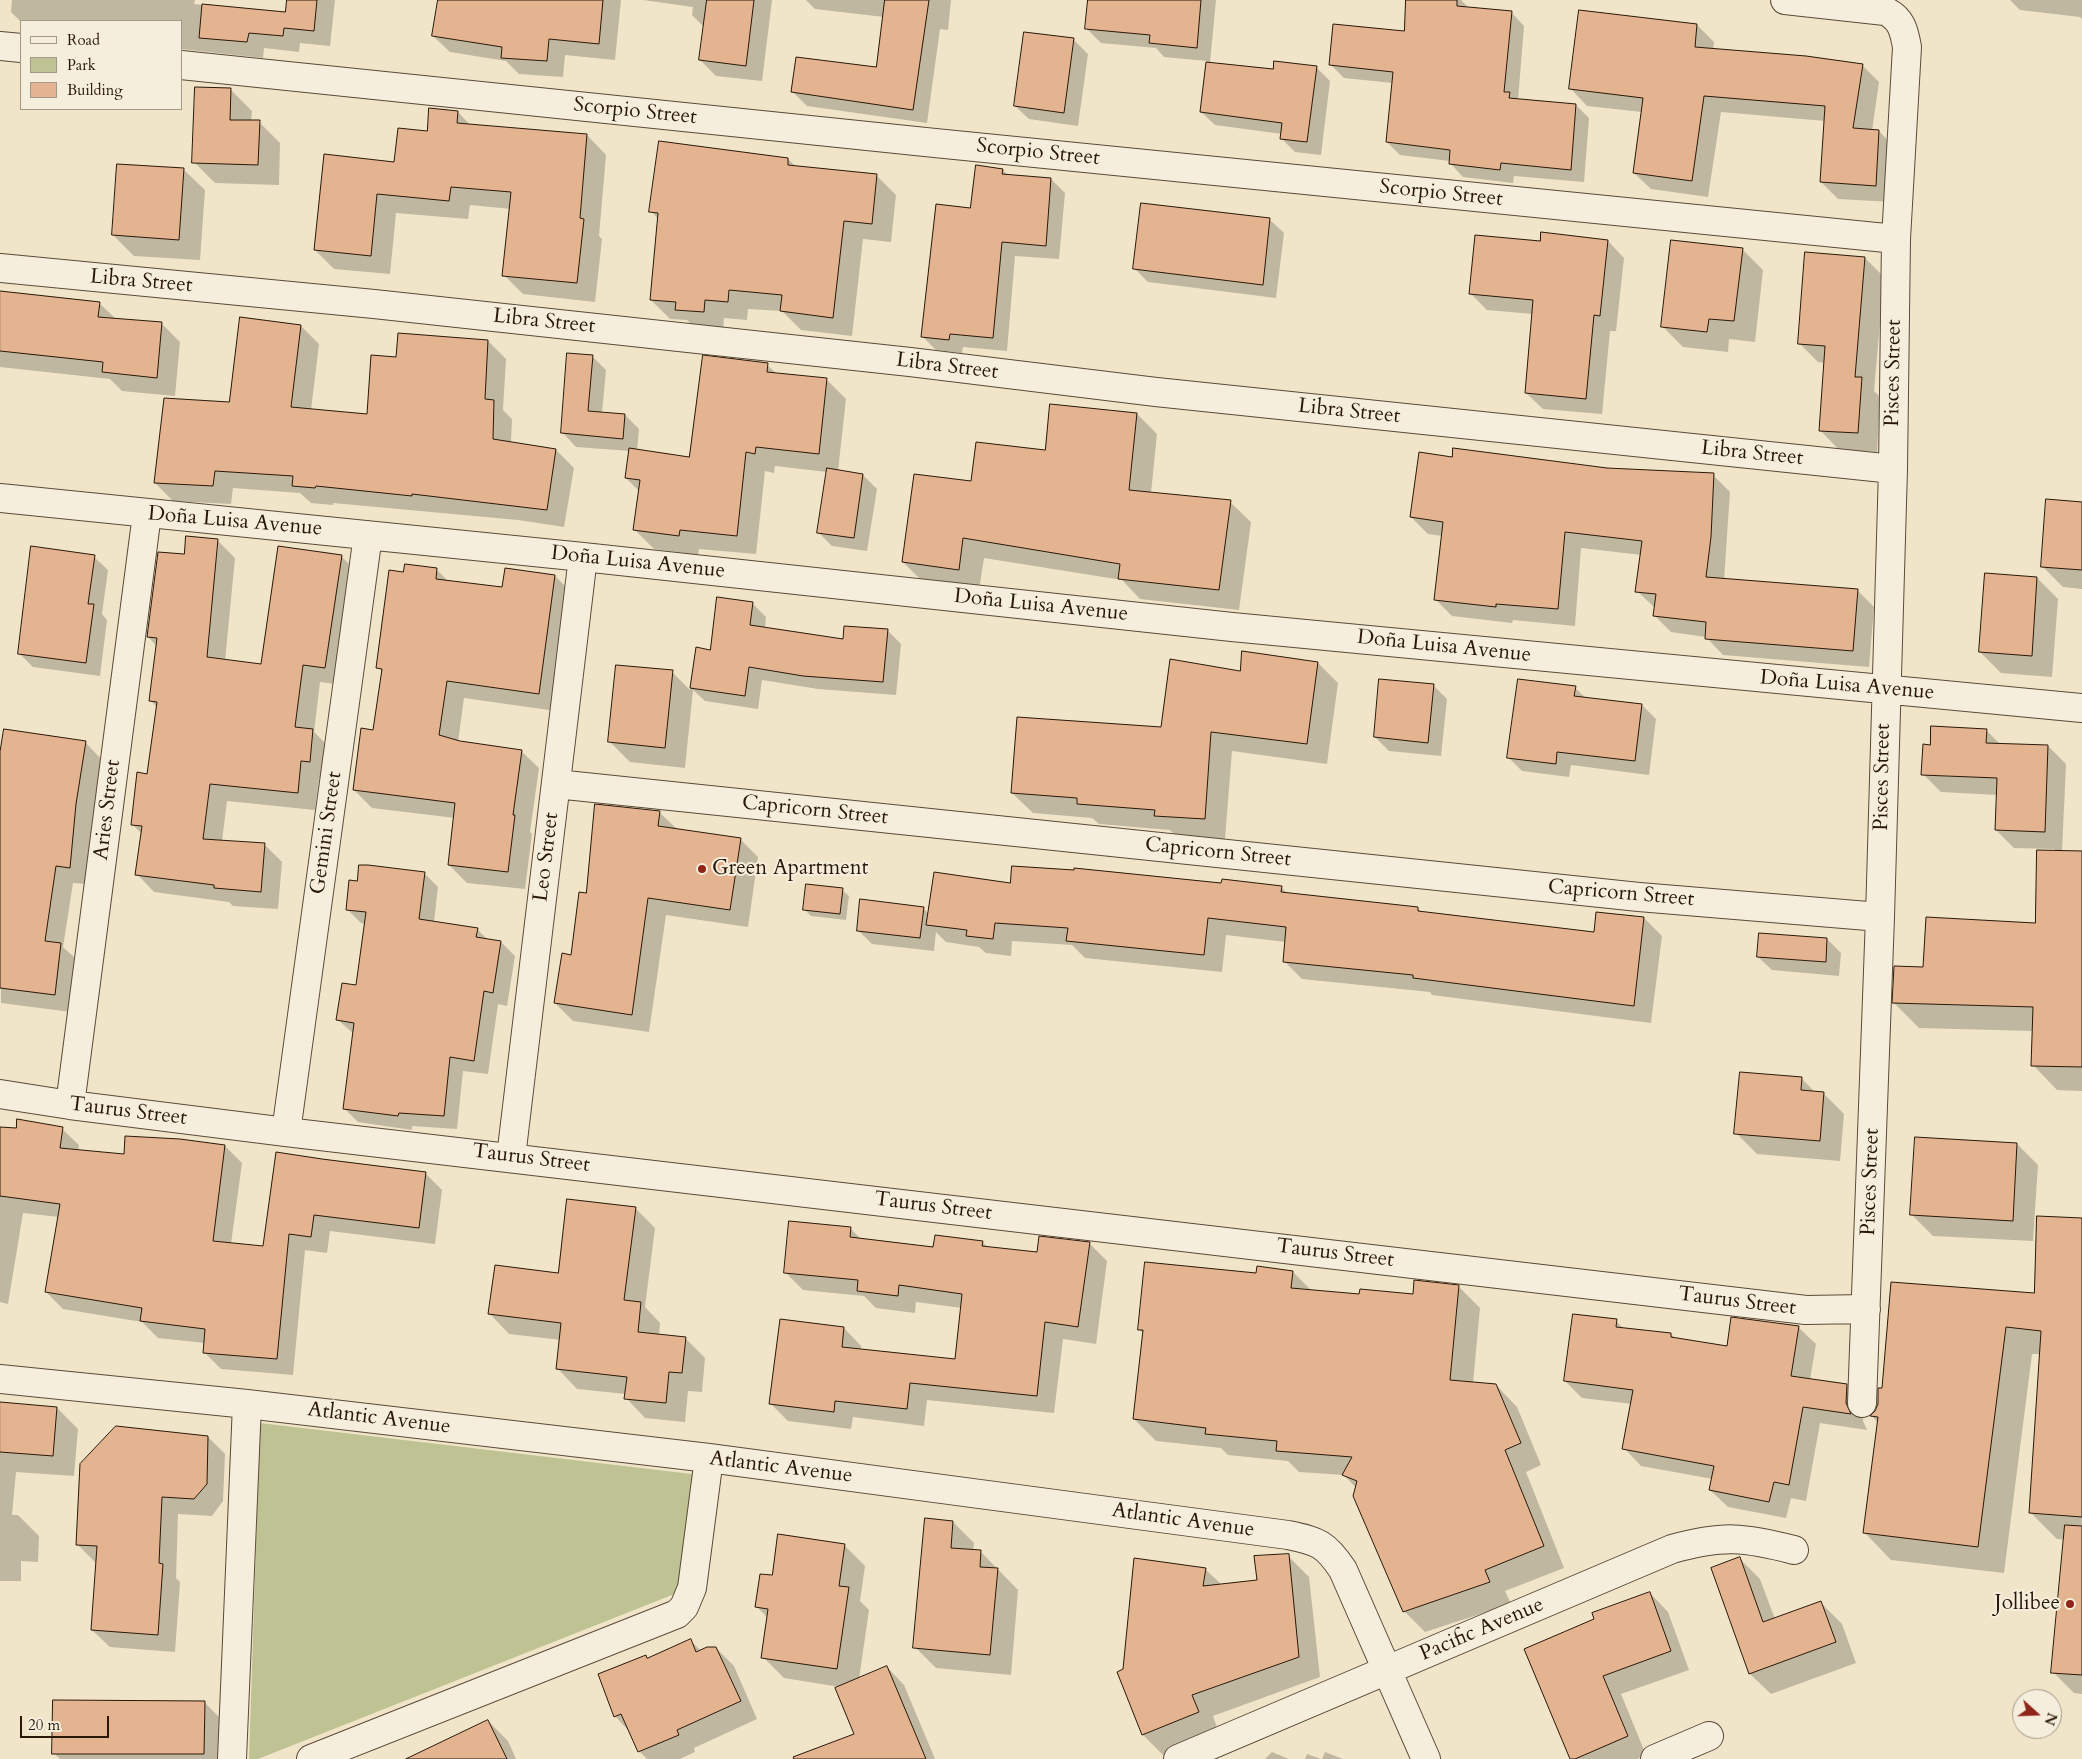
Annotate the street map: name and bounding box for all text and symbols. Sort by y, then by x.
legend [20,20,182,110]
text: Road [67,30,100,50]
text: Park [67,55,96,75]
text: Building [67,80,123,100]
street label: Scorpio Street [572,93,698,131]
street label: Scorpio Street [975,134,1101,172]
street label: Scorpio Street [1378,175,1504,213]
street label: Libra Street [89,265,193,299]
street label: Libra Street [492,304,596,340]
street label: Pisces Street [1880,319,1908,427]
street label: Libra Street [894,348,1000,386]
street label: Libra Street [1297,394,1401,430]
street label: Libra Street [1700,436,1804,472]
street label: Doña Luisa Avenue [147,502,323,542]
street label: Doña Luisa Avenue [550,541,726,585]
street label: Doña Luisa Avenue [953,584,1129,628]
street label: Doña Luisa Avenue [1356,625,1532,669]
street label: Doña Luisa Avenue [1759,666,1935,706]
street label: Pisces Street [1869,723,1897,831]
street label: Aries Street [89,758,127,862]
street label: Gemini Street [306,770,348,896]
street label: Capricorn Street [741,791,889,831]
street label: Leo Street [529,811,565,903]
street label: Capricorn Street [1144,833,1292,873]
place label: Green Apartment [712,856,868,882]
marker: Green Apartment [696,863,708,875]
street label: Capricorn Street [1547,875,1695,913]
street label: Taurus Street [68,1092,188,1132]
street label: Pisces Street [1857,1128,1885,1236]
street label: Taurus Street [471,1139,591,1179]
street label: Taurus Street [873,1187,993,1227]
street label: Taurus Street [1275,1234,1395,1274]
street label: Taurus Street [1677,1282,1797,1322]
street label: Atlantic Avenue [306,1398,452,1440]
street label: Atlantic Avenue [708,1447,854,1489]
street label: Atlantic Avenue [1110,1499,1256,1543]
place label: Jollibee [1995,1591,2060,1617]
street label: Pacific Avenue [1416,1593,1548,1667]
marker: Jollibee [2064,1598,2076,1610]
north arrow [2012,1689,2062,1739]
scale bar [22,1706,111,1738]
text: N [2040,1710,2062,1728]
text: 20 m [28,1715,60,1735]

